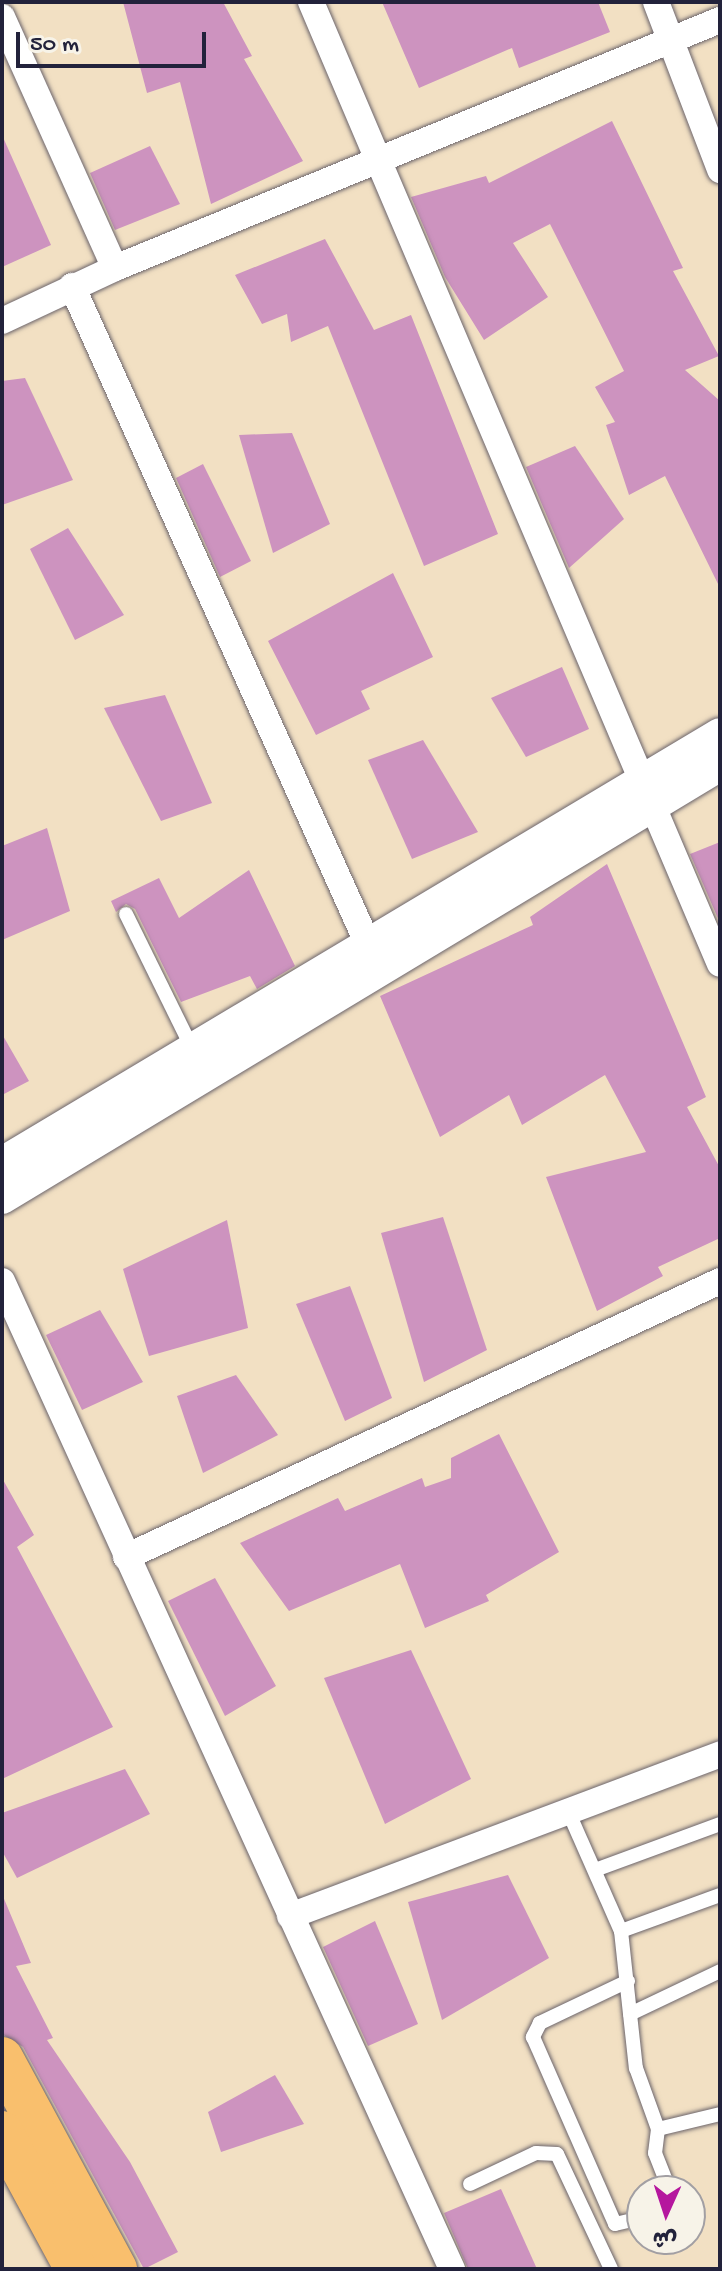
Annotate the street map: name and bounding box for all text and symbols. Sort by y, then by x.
scale bar [20,16,210,66]
text: 50 m [30,31,79,60]
north arrow [626,2175,706,2255]
text: ش [652,2223,678,2251]

